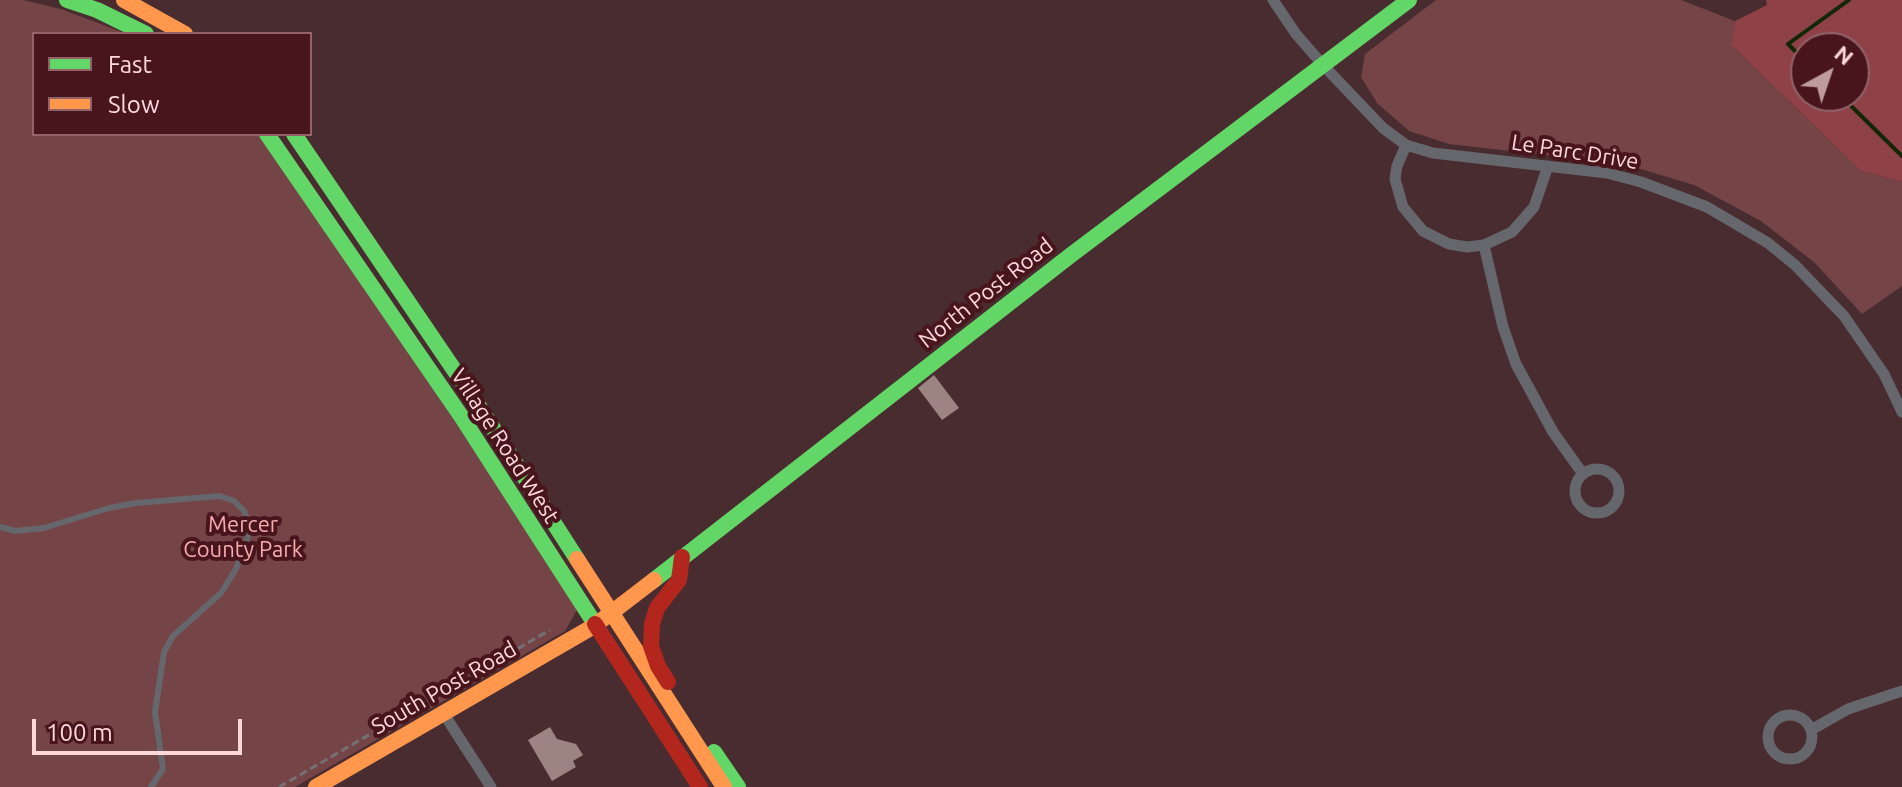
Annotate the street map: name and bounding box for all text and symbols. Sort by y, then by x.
legend [32,32,312,136]
north arrow [1790,32,1870,112]
text: N [1830,40,1859,70]
text: Fast [108,51,152,78]
text: Slow [108,91,160,118]
street label: Le Parc Drive [1510,129,1640,175]
street label: North Post Road [914,232,1058,354]
street label: Village Road West [445,364,565,528]
park label: Mercer County Park [183,512,303,564]
street label: South Post Road [367,636,521,740]
scale bar [36,703,246,753]
text: 100 m [46,719,113,746]

